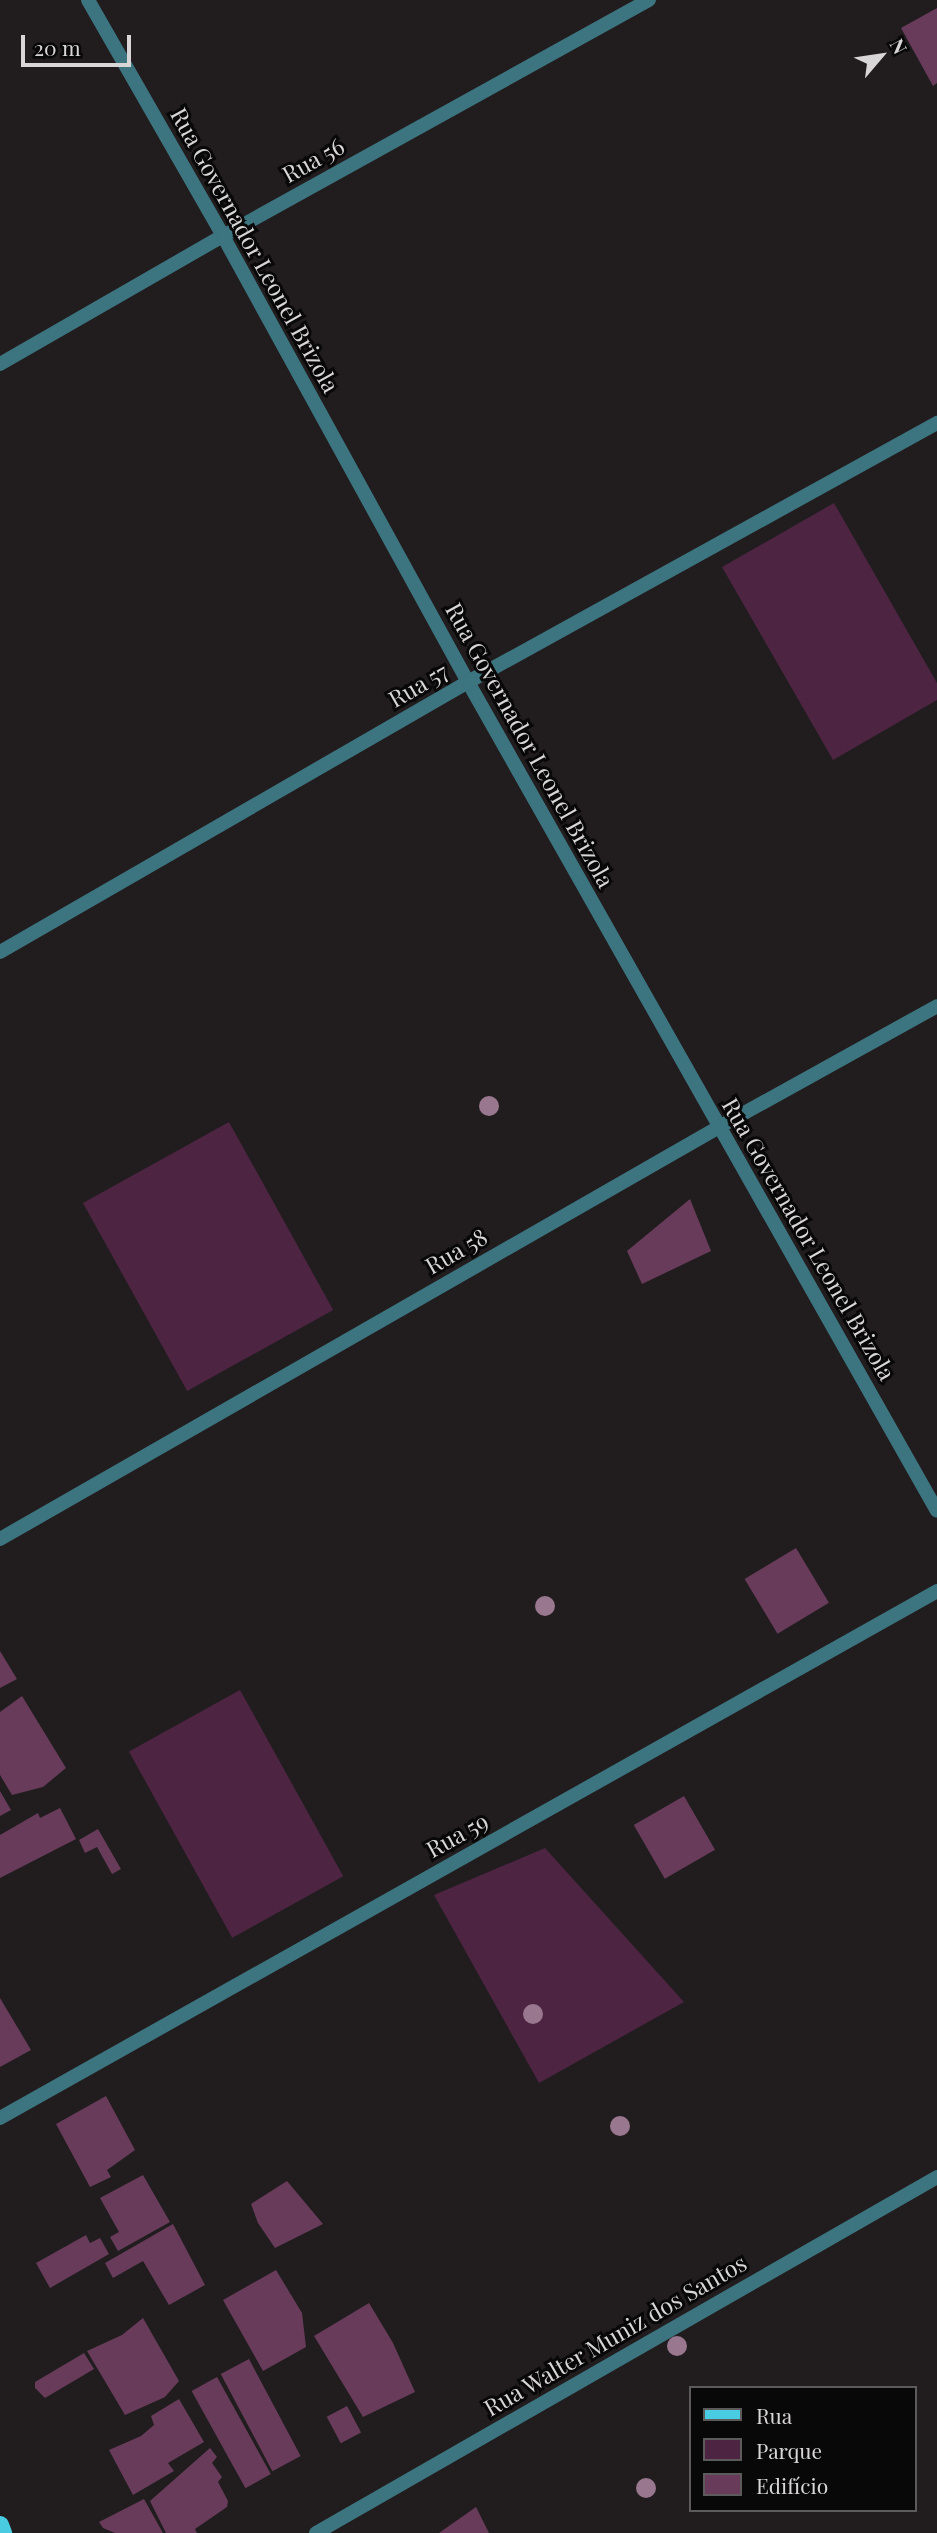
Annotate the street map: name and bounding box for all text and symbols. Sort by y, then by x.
scale bar [24,21,135,65]
north arrow [846,21,916,91]
text: 20 m [34,33,81,61]
text: N [885,34,914,58]
street label: Rua Governador Leonel Brizola [165,102,345,398]
street label: Rua 56 [277,132,349,188]
street label: Rua Governador Leonel Brizola [440,597,620,893]
street label: Rua 57 [383,657,453,713]
street label: Rua Governador Leonel Brizola [717,1093,901,1385]
street label: Rua 58 [420,1222,492,1280]
street label: Rua 59 [421,1807,493,1863]
street label: Rua Walter Muniz dos Santos [478,2248,752,2422]
legend [688,2386,916,2512]
text: Rua [756,2401,792,2429]
text: Parque [756,2436,822,2464]
text: Edifício [756,2471,828,2499]

